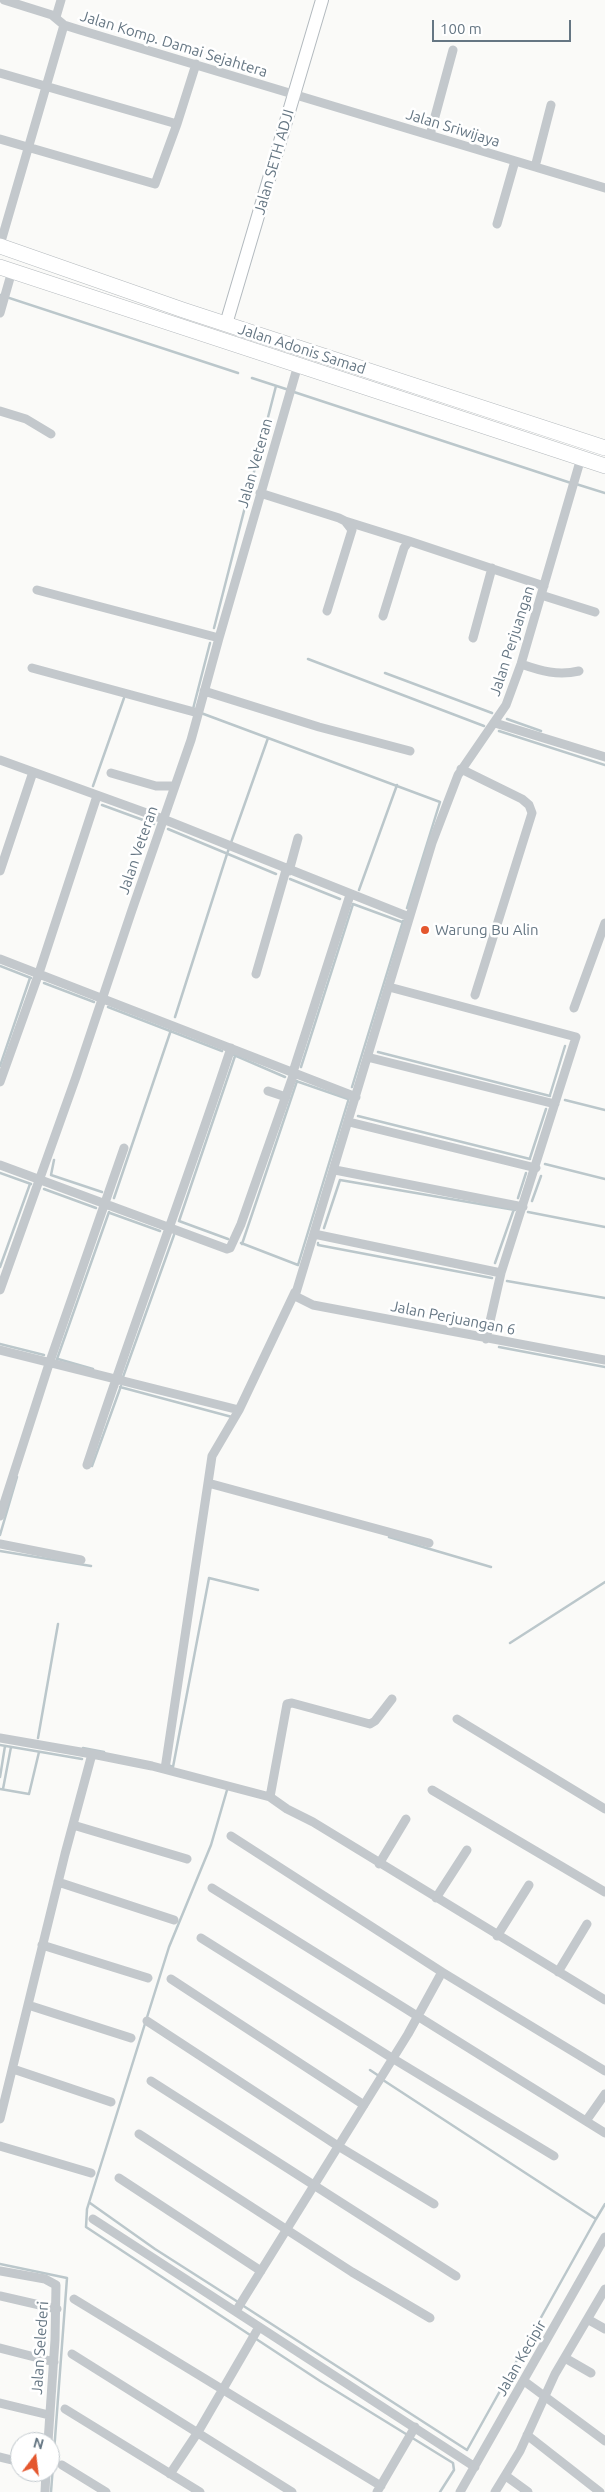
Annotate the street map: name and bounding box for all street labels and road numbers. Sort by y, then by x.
street label: Jalan Komp. Damai Sejahtera [78,7,270,81]
street label: Jalan Sriwijaya [404,105,502,151]
street label: Jalan SETH ADJI [250,107,298,217]
street label: Jalan Adonis Samad [236,320,368,378]
street label: Jalan Veteran [234,416,276,510]
street label: Jalan Perjuangan [486,584,538,698]
street label: Jalan Veteran [114,804,162,896]
street label: Jalan Perjuangan 6 [389,1297,517,1339]
street label: Jalan Selederi [28,2301,52,2395]
street label: Jalan Kecipir [492,2317,550,2399]

